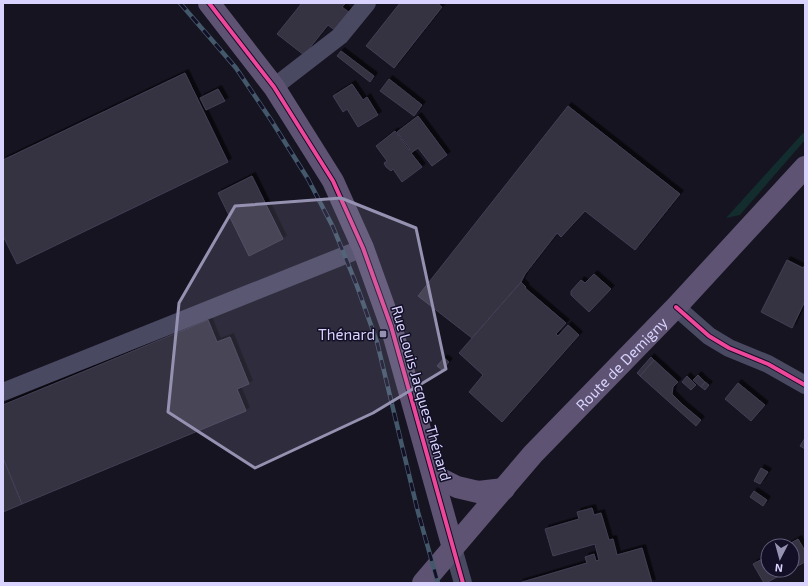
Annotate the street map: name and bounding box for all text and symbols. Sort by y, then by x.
street label: Rue Louis Jacques Thénard [388,303,456,483]
street label: Route de Demigny [572,313,671,414]
place label: Thénard [318,325,375,343]
marker: Thénard [378,329,388,339]
north arrow [760,538,800,578]
text: N [774,562,784,575]

